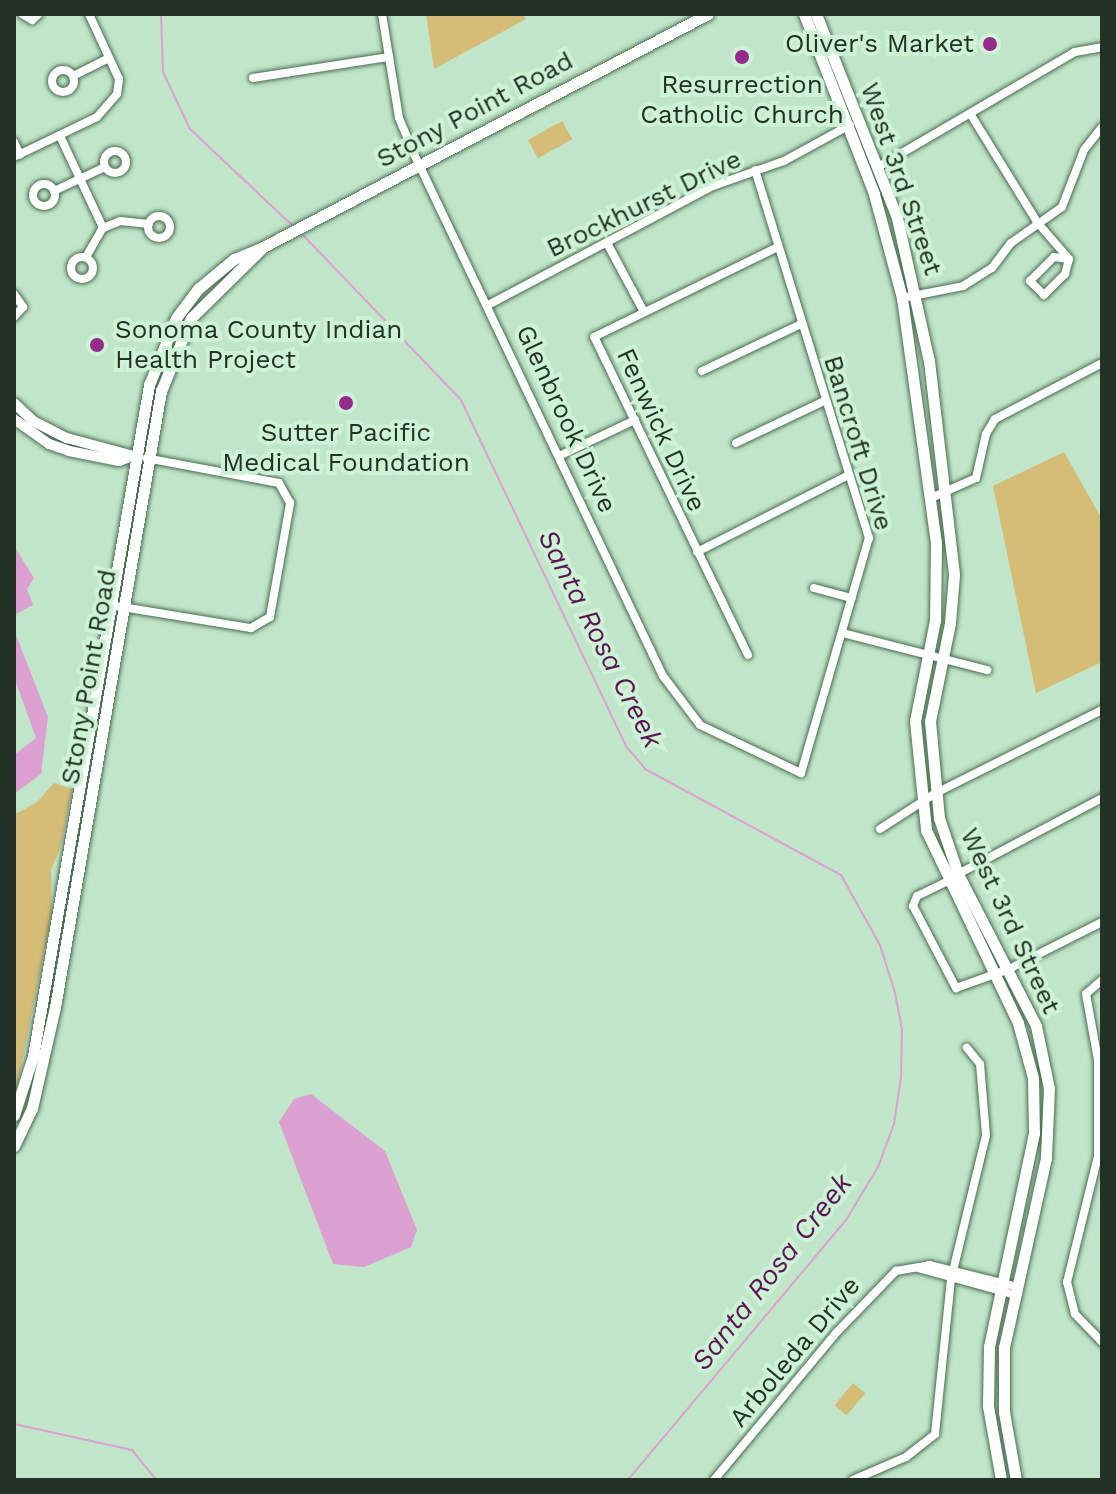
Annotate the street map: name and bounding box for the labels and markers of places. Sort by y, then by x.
place label: Oliver's Market [785,28,974,60]
marker: Oliver's Market [981,35,999,53]
marker: Resurrection Catholic Church [733,48,751,66]
place label: Resurrection Catholic Church [640,69,844,130]
place label: Sonoma County Indian Health Project [115,314,404,376]
marker: Sonoma County Indian Health Project [86,334,108,356]
marker: Sutter Pacific Medical Foundation [335,392,357,414]
place label: Sutter Pacific Medical Foundation [222,417,470,478]

